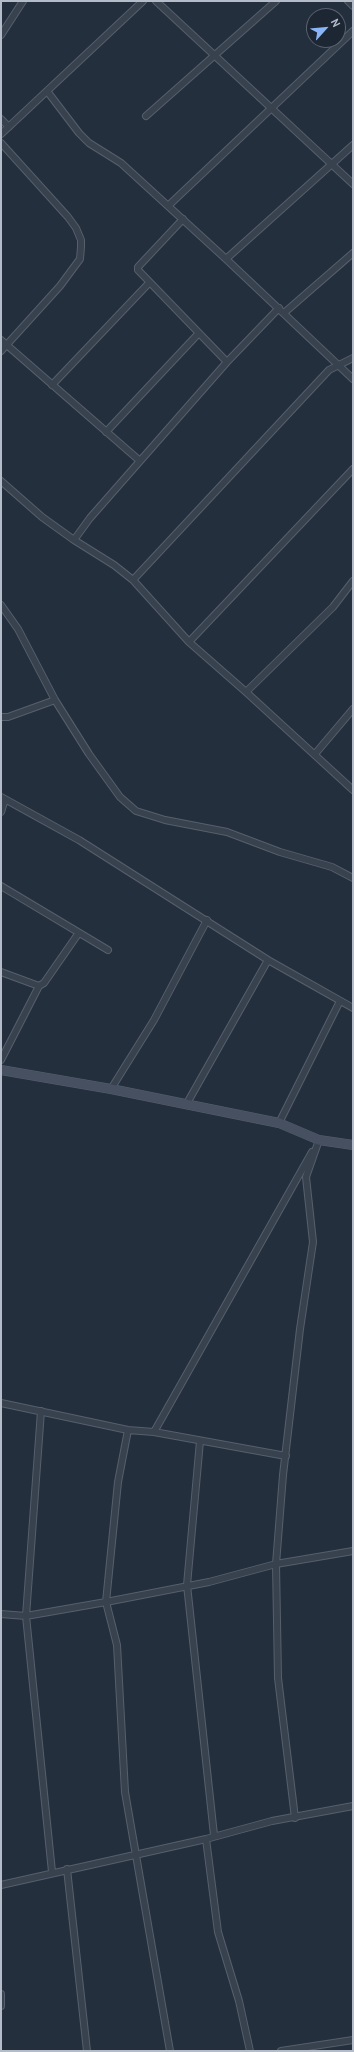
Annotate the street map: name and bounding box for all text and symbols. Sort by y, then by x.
north arrow [306,8,346,48]
text: N [328,17,344,29]

